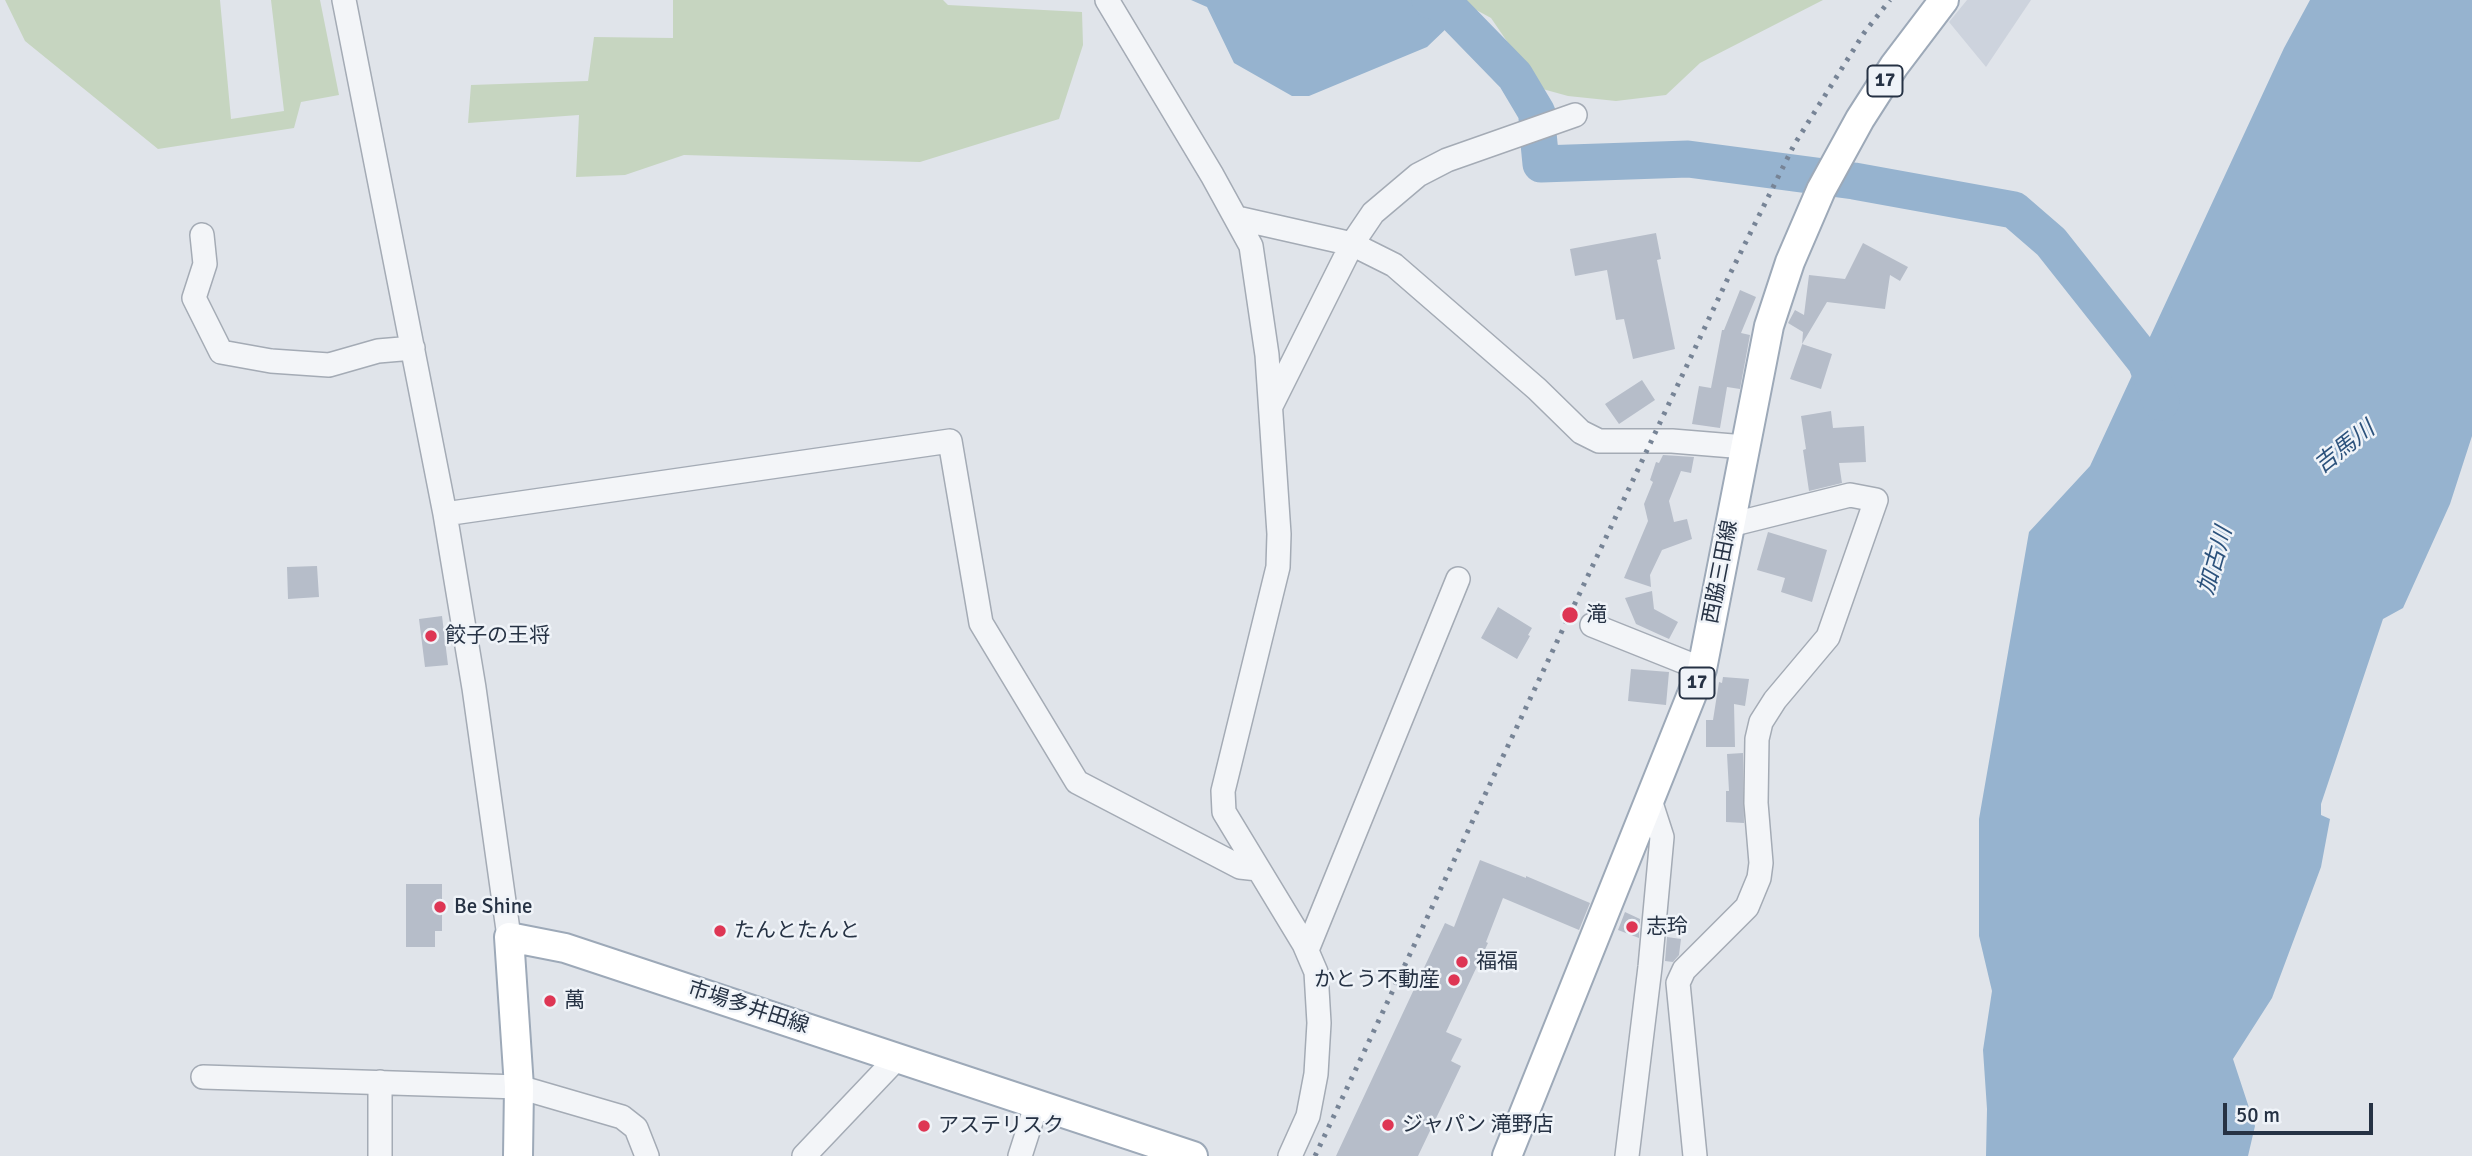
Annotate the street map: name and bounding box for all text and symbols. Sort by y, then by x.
road number: 17 [1868,66,1902,96]
water label: 吉馬川 [2309,416,2381,480]
street label: 西脇三田線 [1699,518,1743,626]
water label: 加古川 [2193,524,2239,598]
place label: 滝 [1586,602,1607,628]
marker: 滝 [1560,605,1580,625]
place label: 餃子の王将 [445,623,550,649]
marker: 餃子の王将 [423,628,439,644]
road number: 17 [1680,668,1714,698]
place label: Be Shine [454,894,533,920]
marker: Be Shine [432,899,448,915]
place label: 志玲 [1646,914,1688,940]
place label: たんとたんと [734,918,860,944]
marker: 志玲 [1624,919,1640,935]
marker: たんとたんと [712,923,728,939]
place label: 福福 [1476,949,1518,975]
marker: 福福 [1454,954,1470,970]
place label: かとう不動産 [1314,967,1440,993]
marker: かとう不動産 [1446,972,1462,988]
street label: 市場多井田線 [684,977,812,1039]
place label: 萬 [564,988,585,1014]
marker: 萬 [542,993,558,1009]
scale bar [2227,1090,2378,1134]
text: 50 m [2236,1102,2280,1128]
place label: ジャパン 滝野店 [1402,1112,1554,1138]
place label: アステリスク [938,1113,1064,1139]
marker: ジャパン 滝野店 [1380,1117,1396,1133]
marker: アステリスク [916,1118,932,1134]

